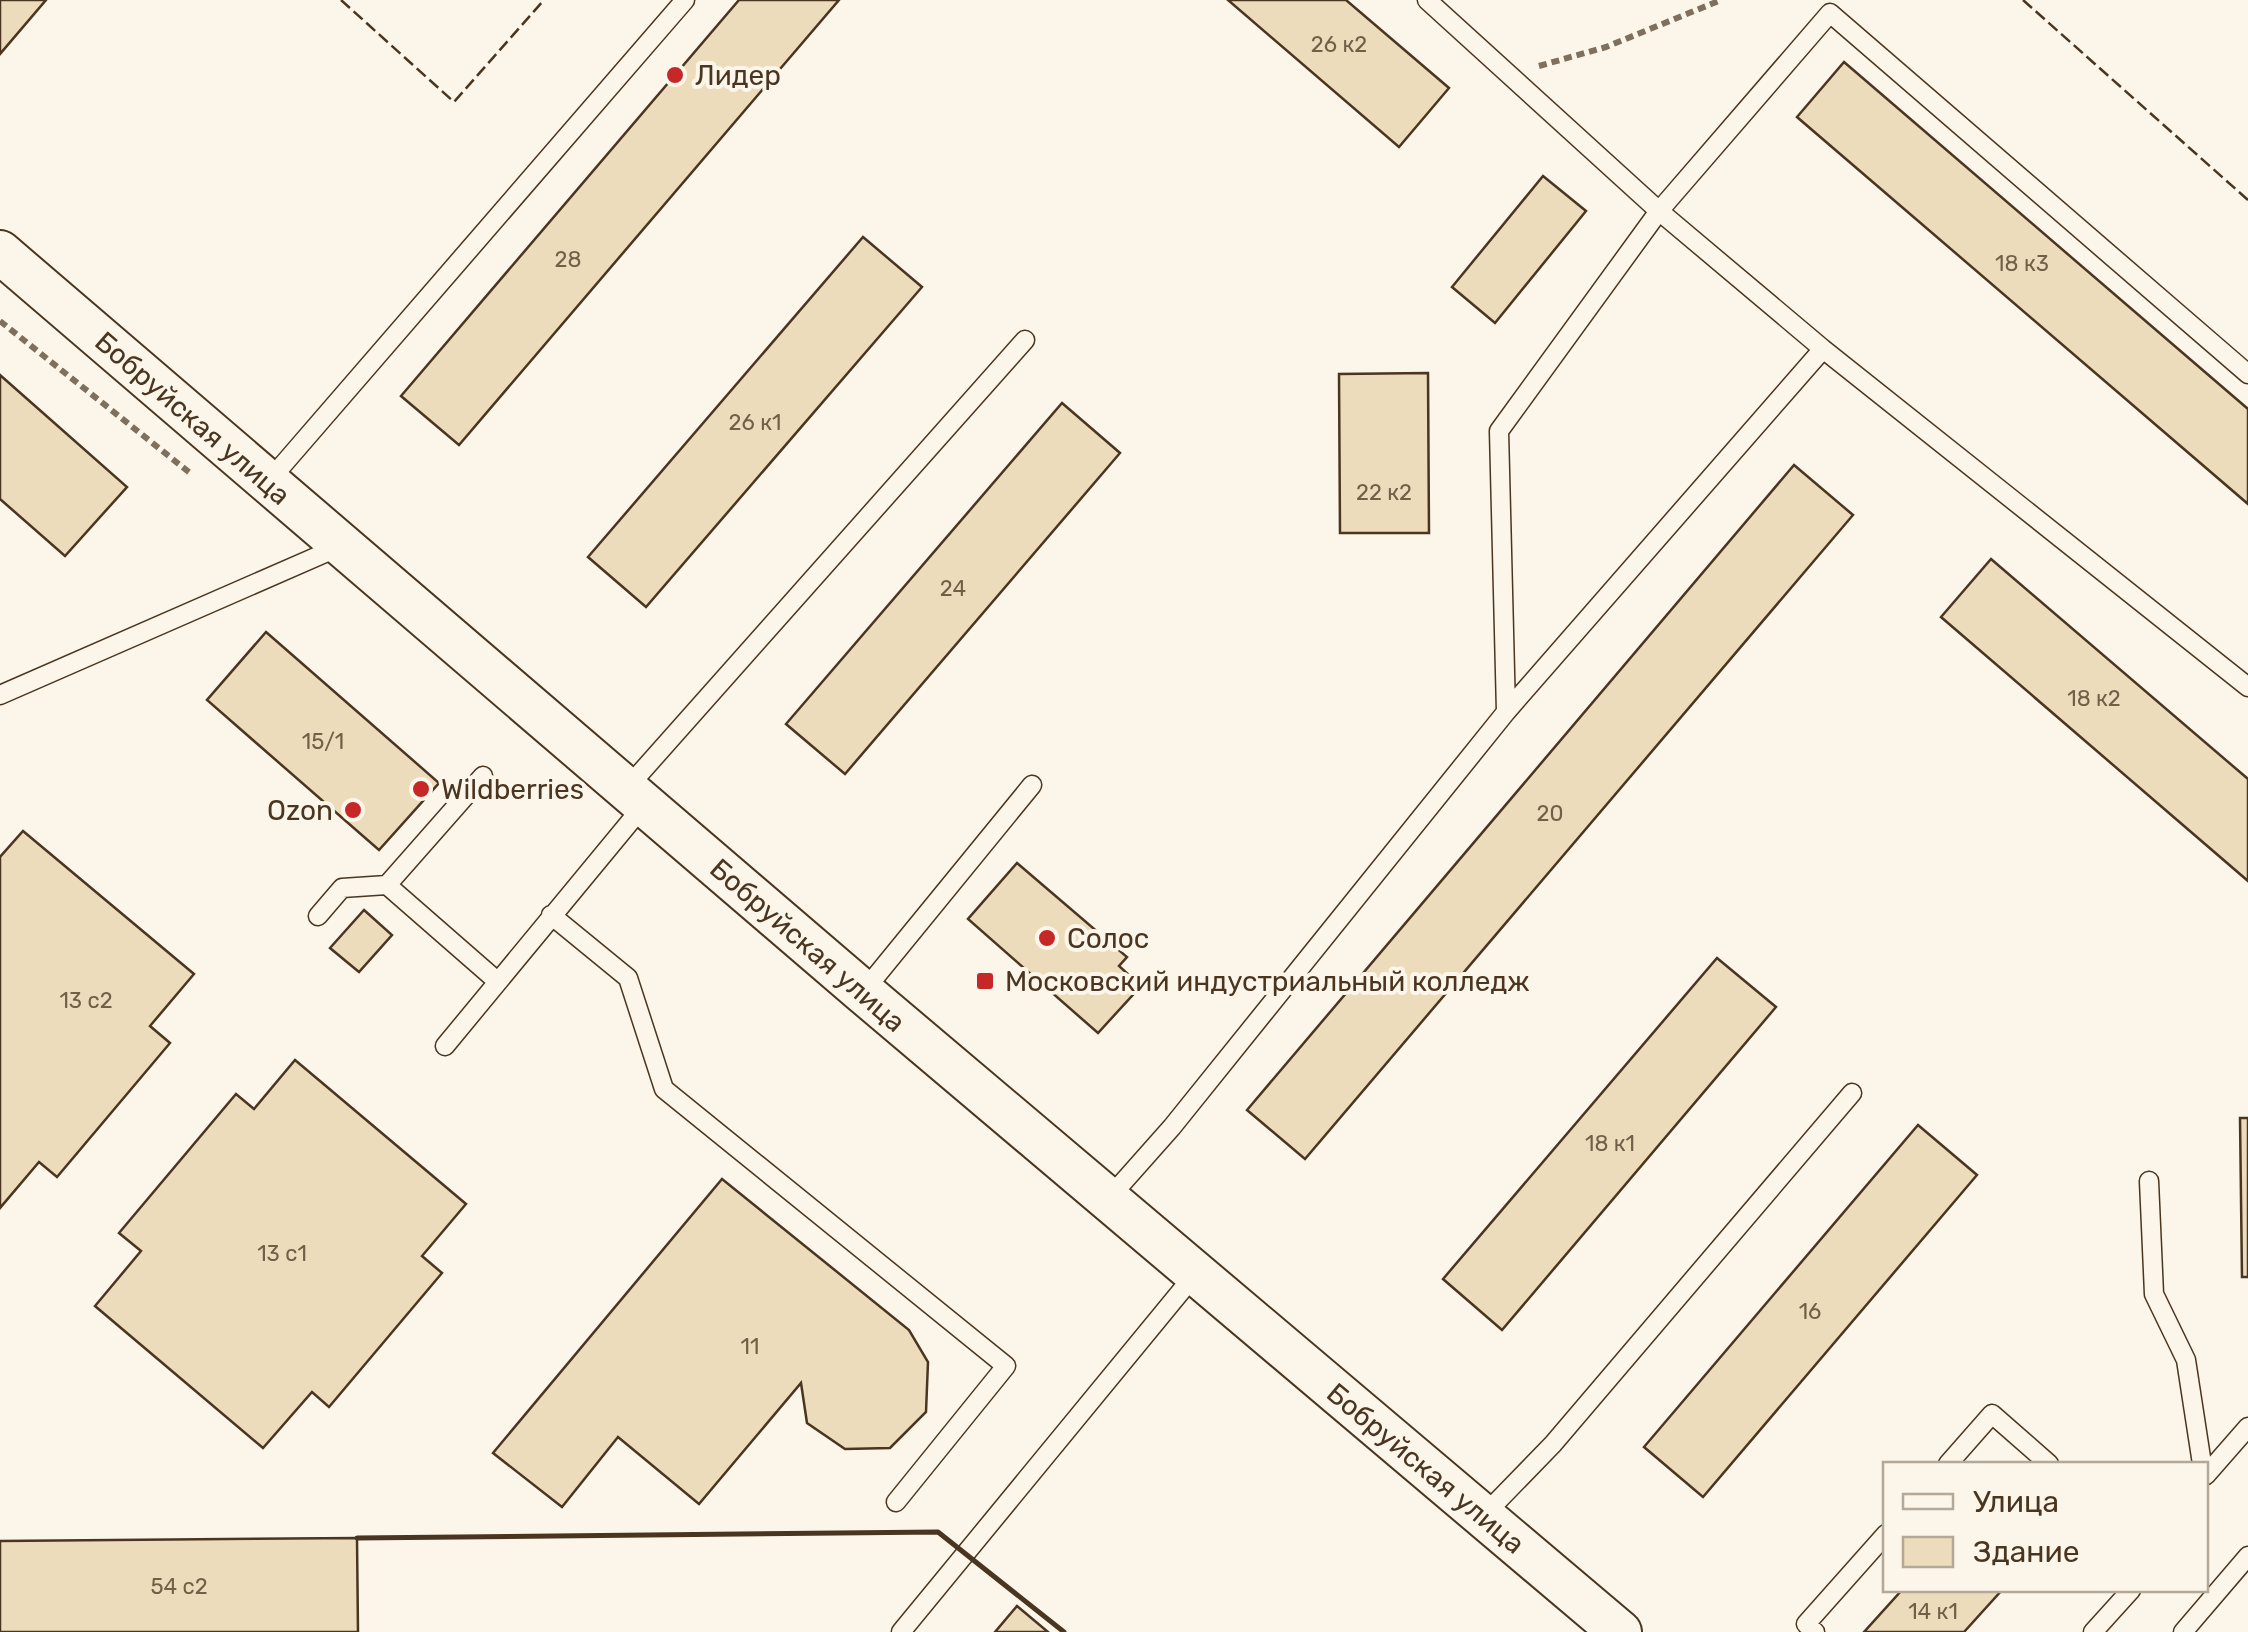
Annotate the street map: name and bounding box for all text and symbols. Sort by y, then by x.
house number: 26 к2 [1311,31,1367,58]
place label: Лидер [695,59,781,92]
marker: Лидер [664,64,686,86]
house number: 28 [555,246,581,273]
house number: 18 к3 [1995,250,2049,277]
street label: Бобруйская улица [88,325,297,512]
house number: 26 к1 [729,409,781,436]
house number: 22 к2 [1356,479,1412,506]
house number: 24 [940,575,966,602]
house number: 18 к2 [2067,685,2121,712]
house number: 15/1 [302,728,344,755]
place label: Wildberries [441,773,584,806]
marker: Wildberries [410,778,432,800]
place label: Ozon [267,794,333,827]
marker: Ozon [342,799,364,821]
house number: 20 [1537,800,1563,827]
street label: Бобруйская улица [703,852,912,1039]
place label: Солос [1067,922,1149,955]
marker: Солос [1036,927,1058,949]
place label: Московский индустриальный колледж [1005,965,1530,998]
marker: Московский индустриальный колледж [974,970,996,992]
house number: 13 с2 [59,987,113,1014]
house number: 18 к1 [1585,1130,1635,1157]
house number: 13 с1 [257,1240,307,1267]
house number: 16 [1799,1298,1821,1325]
house number: 11 [741,1333,759,1360]
street label: Бобруйская улица [1320,1376,1531,1561]
legend [1883,1462,2208,1592]
text: Улица [1973,1484,2059,1520]
text: Здание [1973,1534,2080,1570]
house number: 54 с2 [150,1573,208,1600]
house number: 14 к1 [1908,1598,1958,1625]

